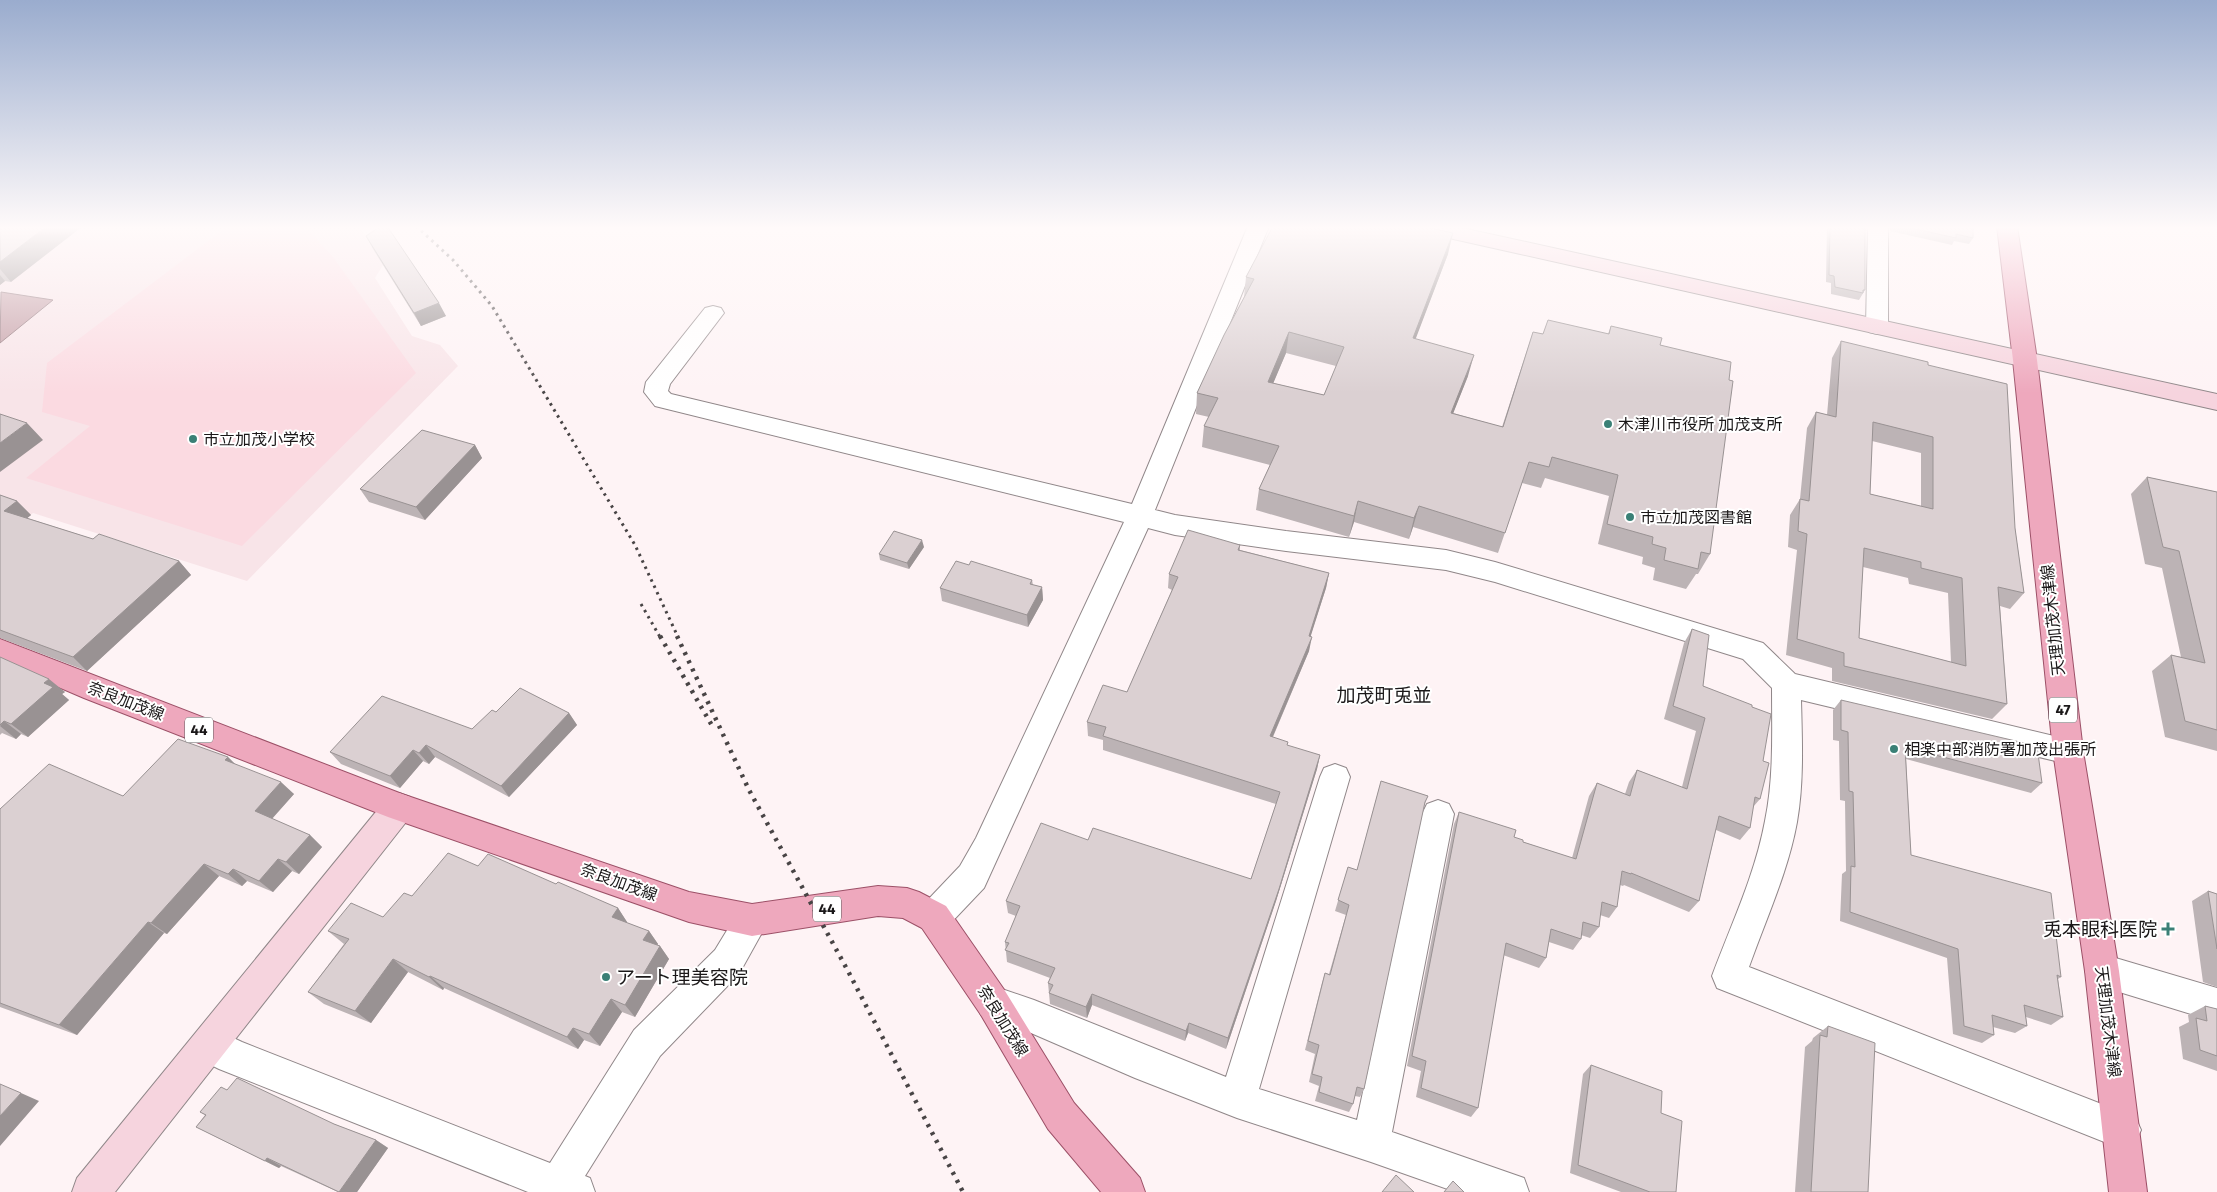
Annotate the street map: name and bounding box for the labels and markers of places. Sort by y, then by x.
place label: 木津川市役所 加茂支所 [1618,415,1782,434]
marker: 木津川市役所 加茂支所 [1602,418,1614,430]
place label: 市立加茂小学校 [203,430,315,449]
marker: 市立加茂小学校 [187,433,199,445]
place label: 市立加茂図書館 [1640,508,1752,527]
marker: 市立加茂図書館 [1624,511,1636,523]
place label: 相楽中部消防署加茂出張所 [1904,740,2096,759]
marker: 相楽中部消防署加茂出張所 [1888,743,1900,755]
place label: 兎本眼科医院 [2043,918,2157,941]
marker: 兎本眼科医院 [2161,922,2175,936]
place label: アート理美容院 [616,966,748,989]
marker: アート理美容院 [600,971,612,983]

